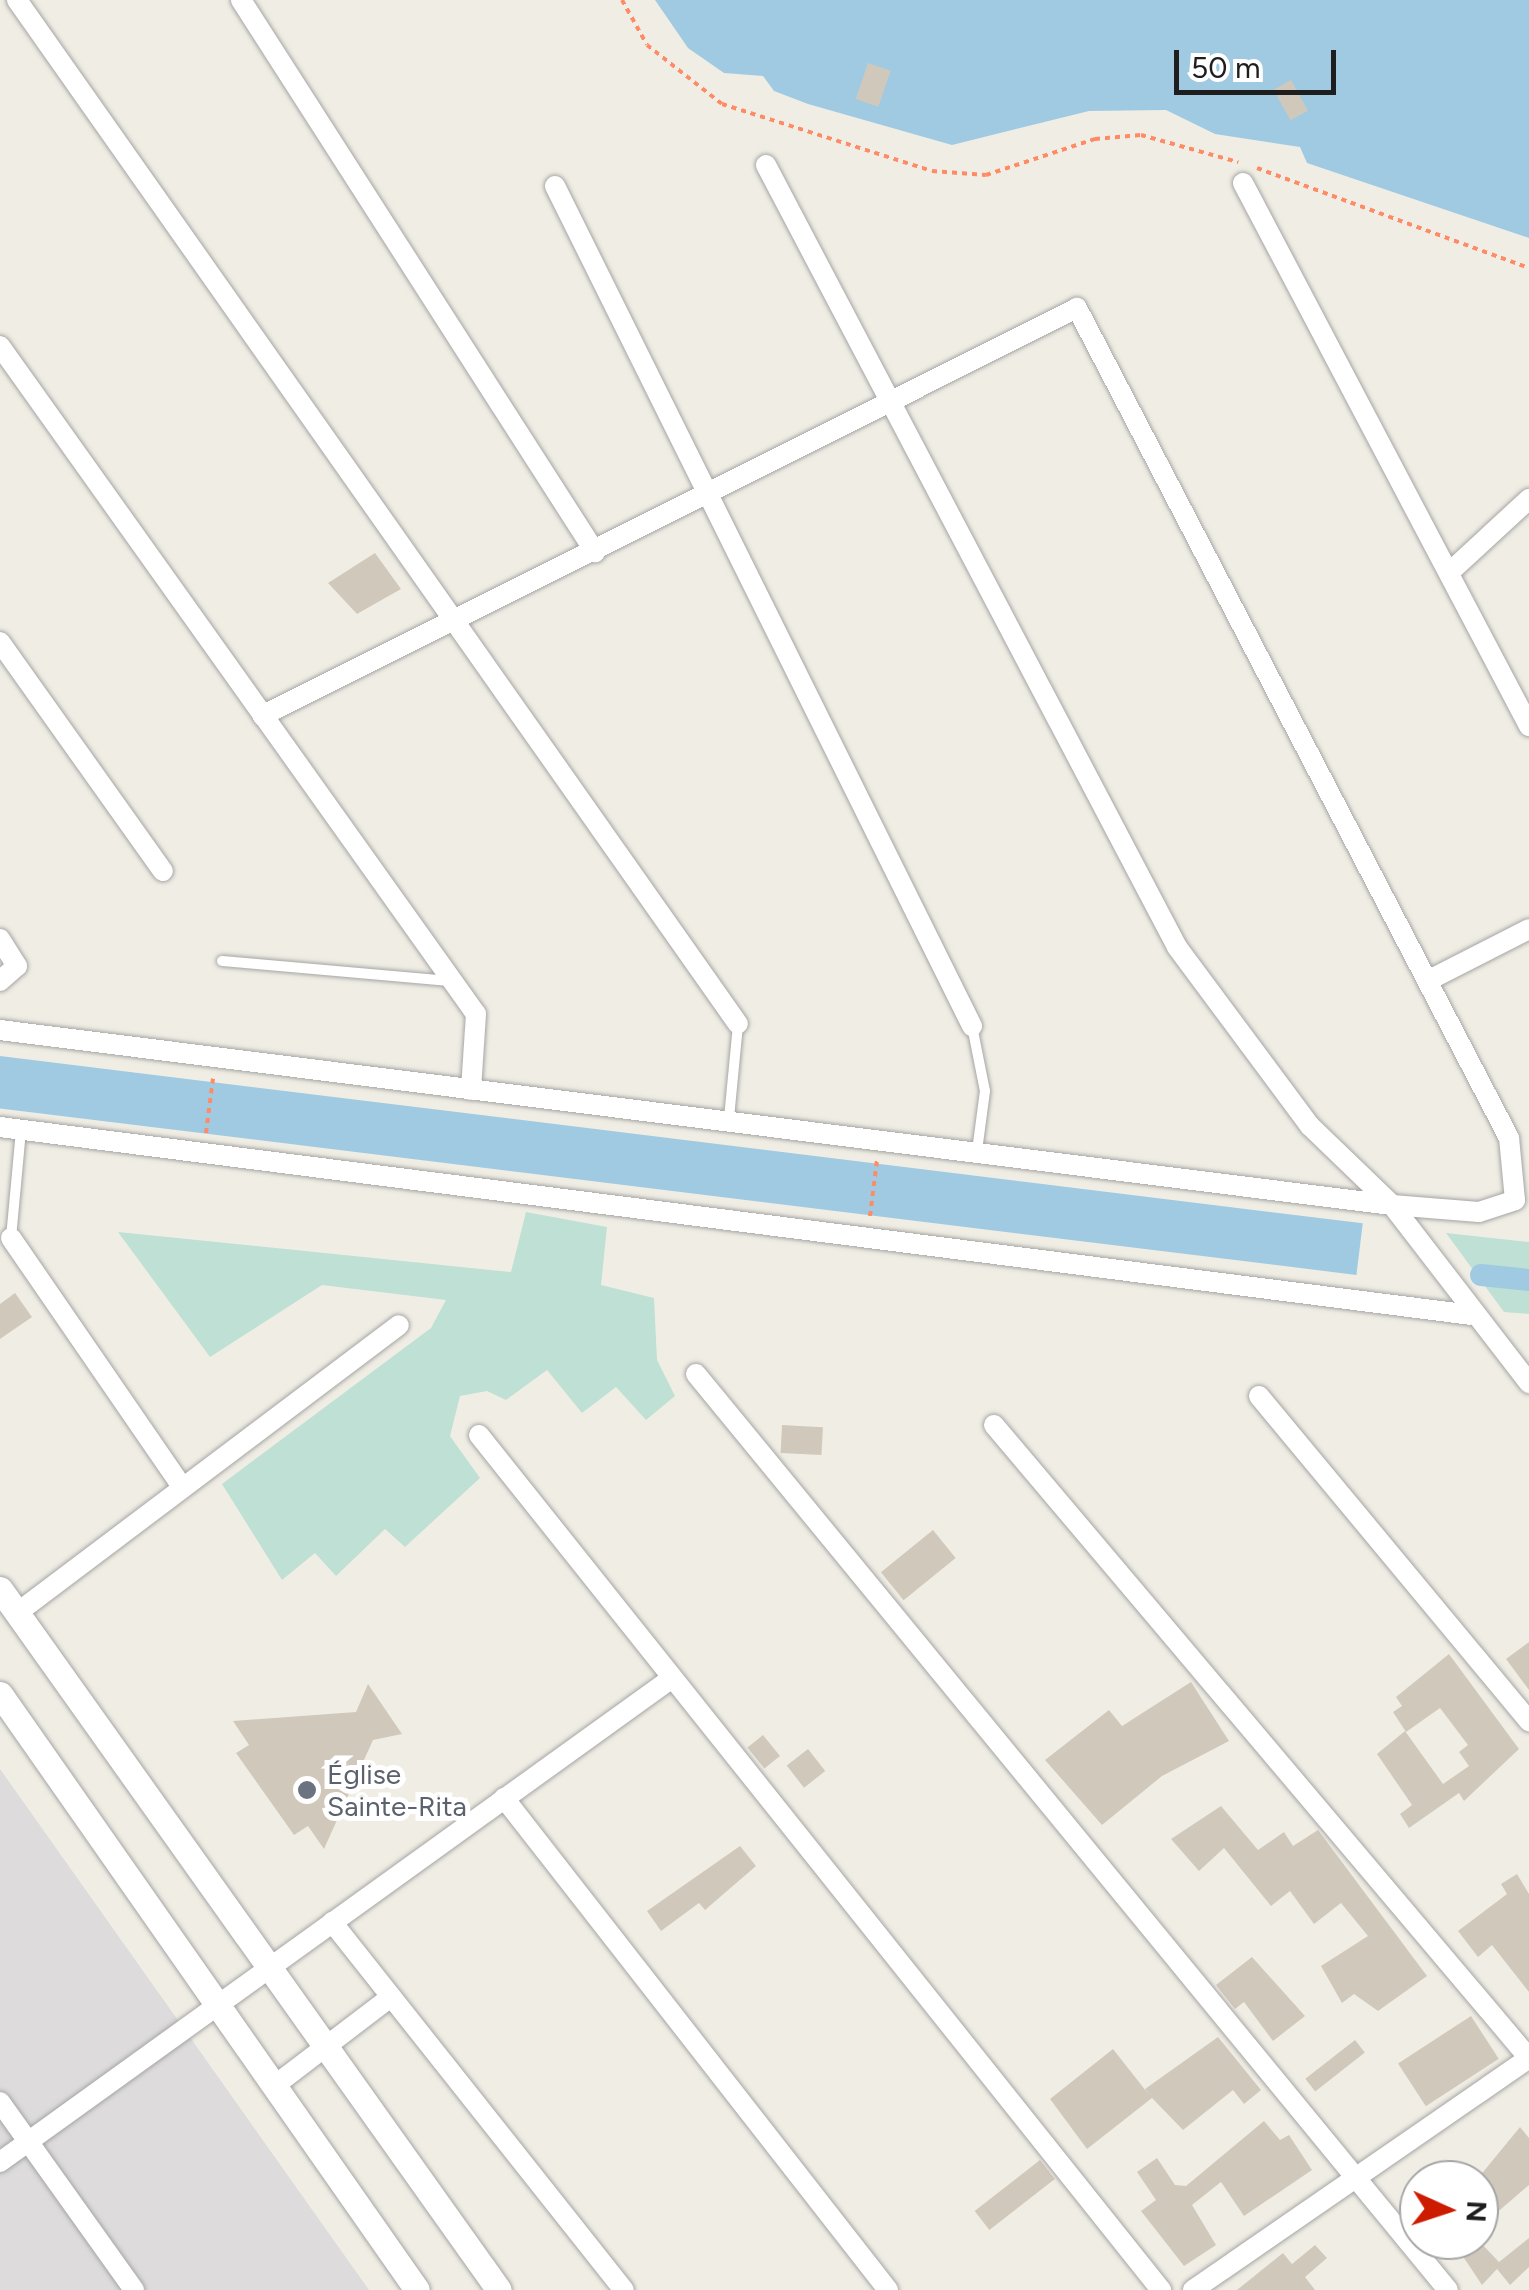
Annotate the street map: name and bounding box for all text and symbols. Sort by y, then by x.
scale bar [1179,30,1342,92]
text: 50 m [1191,49,1260,86]
place label: Église Sainte-Rita [327,1757,467,1823]
marker: Église Sainte-Rita [296,1779,318,1801]
north arrow [1399,2160,1499,2260]
text: N [1459,2200,1495,2223]

